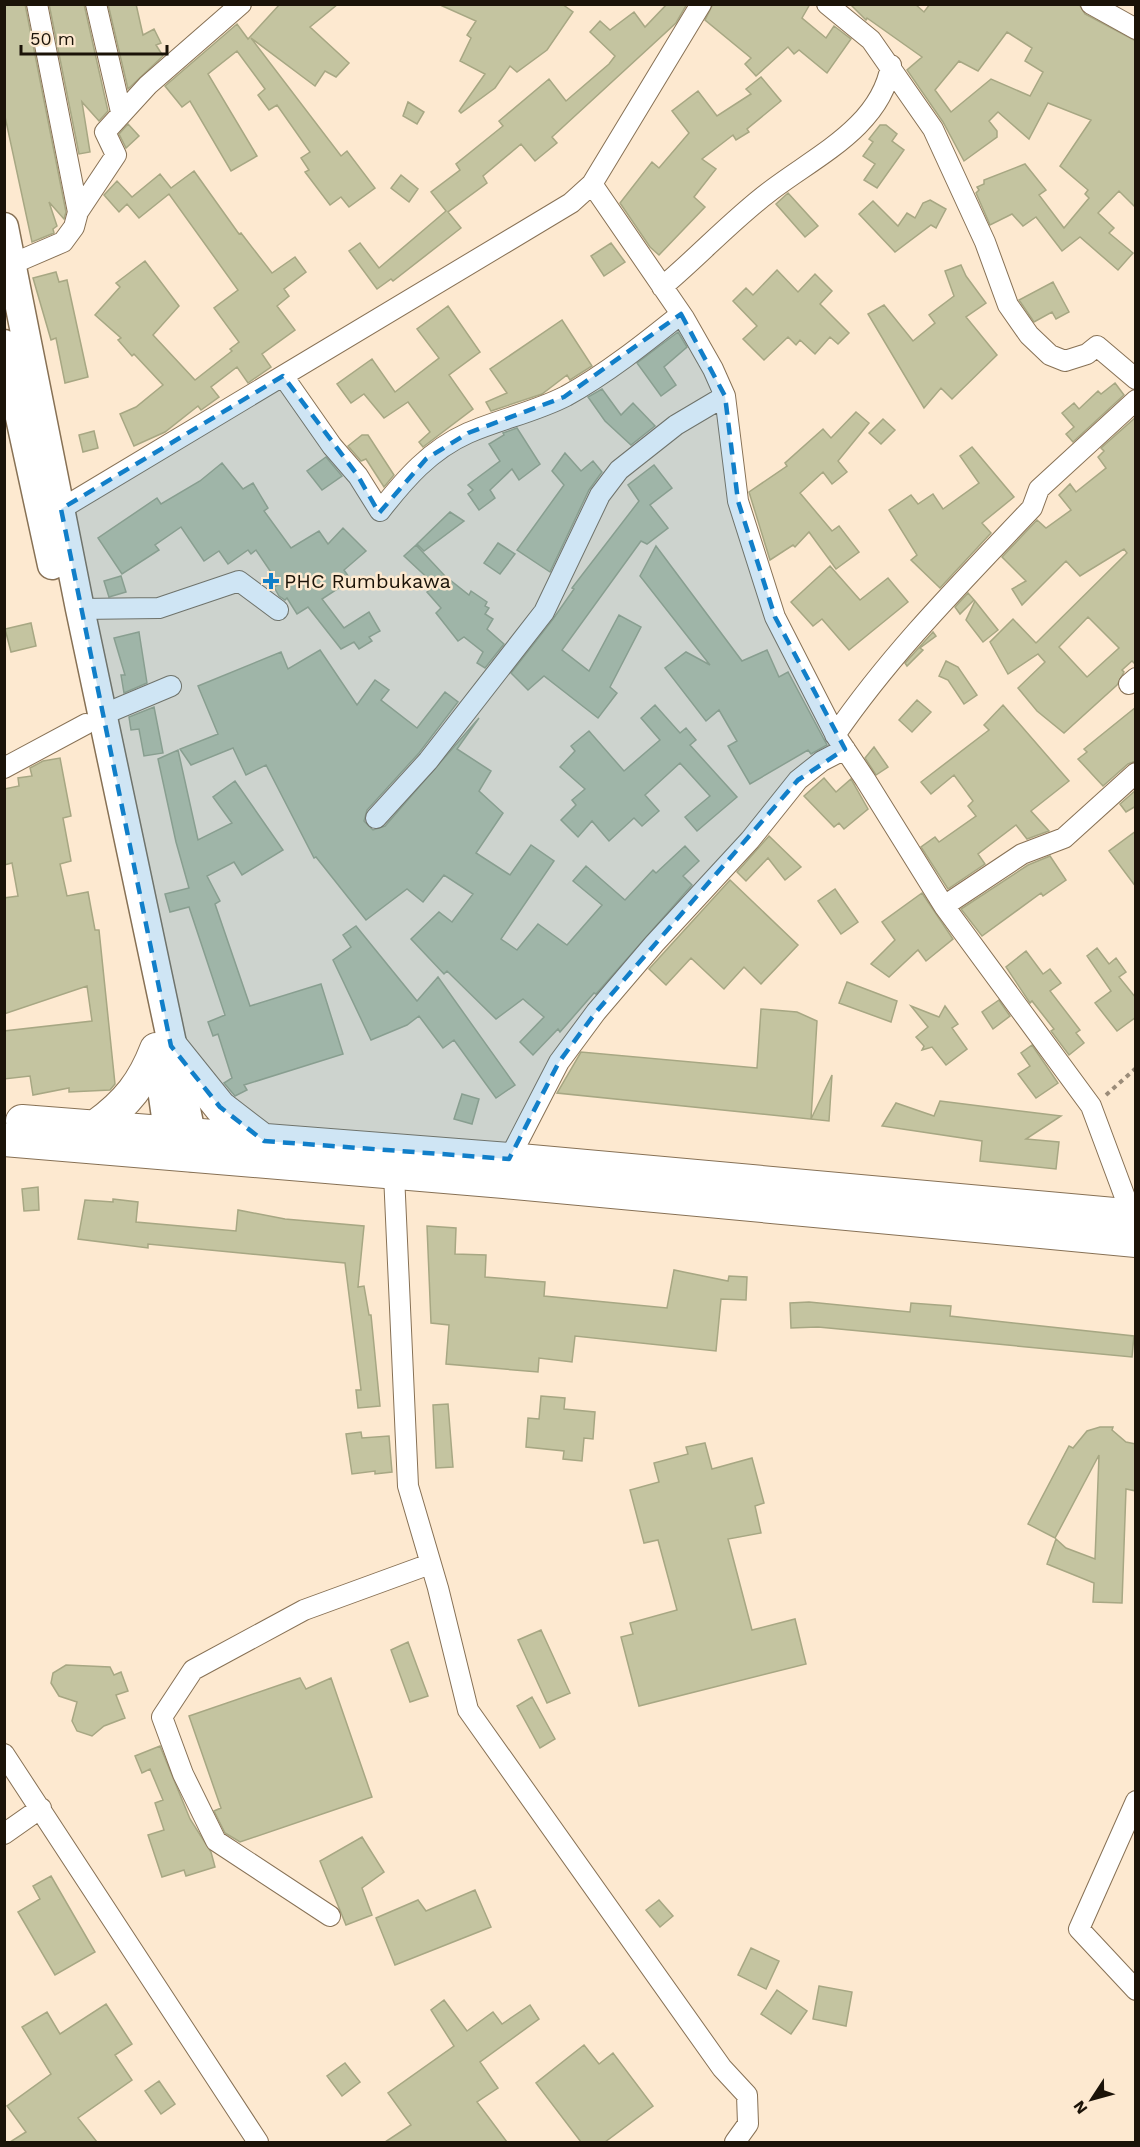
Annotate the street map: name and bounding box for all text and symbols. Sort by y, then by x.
scale bar [21,18,166,56]
text: 50 m [30,28,75,49]
place label: PHC Rumbukawa [284,569,451,593]
marker: PHC Rumbukawa [262,572,280,590]
north arrow [1062,2069,1122,2129]
text: N [1069,2097,1091,2118]

